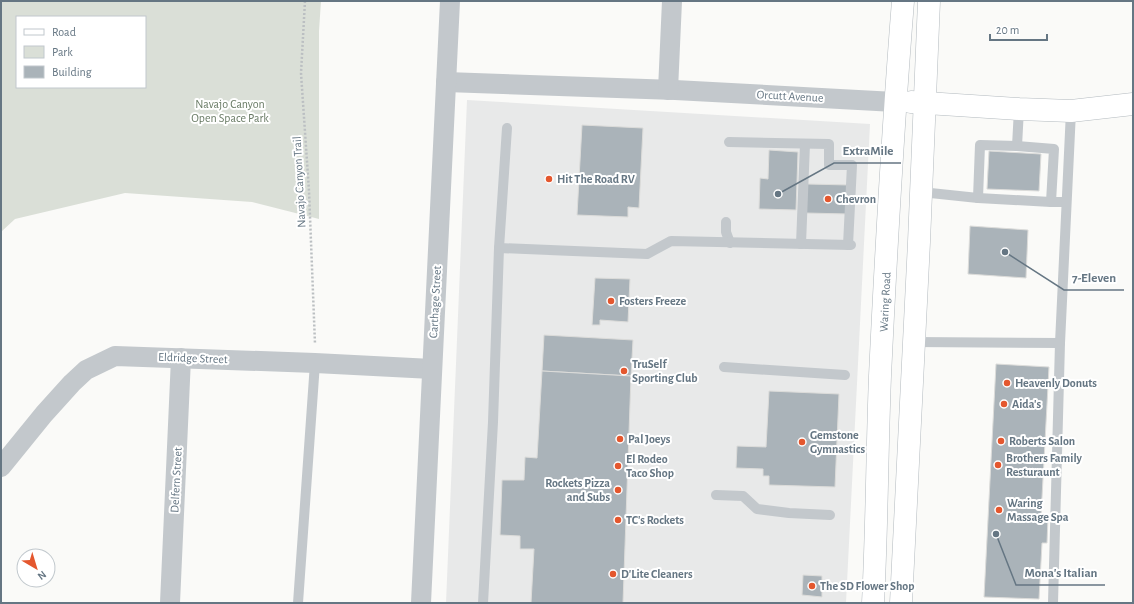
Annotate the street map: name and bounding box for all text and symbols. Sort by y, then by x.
legend [16,16,146,88]
scale bar [990,16,1047,42]
text: 20 m [996,24,1019,36]
text: Road [52,26,76,38]
text: Park [52,46,73,58]
text: Building [52,66,92,78]
street label: Orcutt Avenue [756,88,824,104]
park label: Navajo Canyon Open Space Park [191,98,269,124]
street label: Navajo Canyon Trail [291,136,308,228]
callout: ExtraMile [834,138,901,163]
text: ExtraMile [843,145,893,158]
place label: Hit The Road RV [557,173,636,185]
marker: Hit The Road RV [544,174,554,184]
place label: Chevron [836,193,876,205]
marker: Chevron [823,194,833,204]
street label: Carthage Street [427,265,443,339]
callout: 7-Eleven [1064,265,1124,290]
street label: Waring Road [877,272,893,332]
text: 7-Eleven [1072,272,1116,285]
place label: Fosters Freeze [619,295,687,307]
marker: Fosters Freeze [606,296,616,306]
street label: Eldridge Street [158,351,228,365]
place label: TruSelf Sporting Club [632,358,698,384]
marker: TruSelf Sporting Club [619,366,629,376]
place label: Heavenly Donuts [1015,377,1097,390]
marker: Heavenly Donuts [1002,378,1012,388]
place label: Aida's [1012,398,1041,410]
marker: Aida's [999,399,1009,409]
place label: Gemstone Gymnastics [810,429,865,456]
place label: Pal Joeys [628,433,671,446]
marker: Pal Joeys [615,434,625,444]
place label: Roberts Salon [1009,435,1075,447]
marker: Roberts Salon [996,436,1006,446]
marker: Gemstone Gymnastics [797,437,807,447]
street label: Delfern Street [168,447,184,513]
place label: Brothers Family Resturaunt [1006,452,1083,478]
place label: El Rodeo Taco Shop [626,453,674,479]
marker: Brothers Family Resturaunt [993,460,1003,470]
marker: El Rodeo Taco Shop [613,461,623,471]
place label: Rockets Pizza and Subs [545,477,610,503]
marker: Rockets Pizza and Subs [613,485,623,495]
place label: Waring Massage Spa [1007,497,1069,523]
marker: Waring Massage Spa [994,505,1004,515]
place label: TC's Rockets [626,514,684,526]
marker: TC's Rockets [613,515,623,525]
north arrow [16,548,56,588]
callout: Mona's Italian [1016,560,1105,585]
text: Mona's Italian [1025,567,1098,580]
place label: D'Lite Cleaners [621,568,693,580]
text: N [35,569,48,582]
marker: D'Lite Cleaners [608,569,618,579]
place label: The SD Flower Shop [820,580,914,592]
marker: The SD Flower Shop [807,581,817,591]

